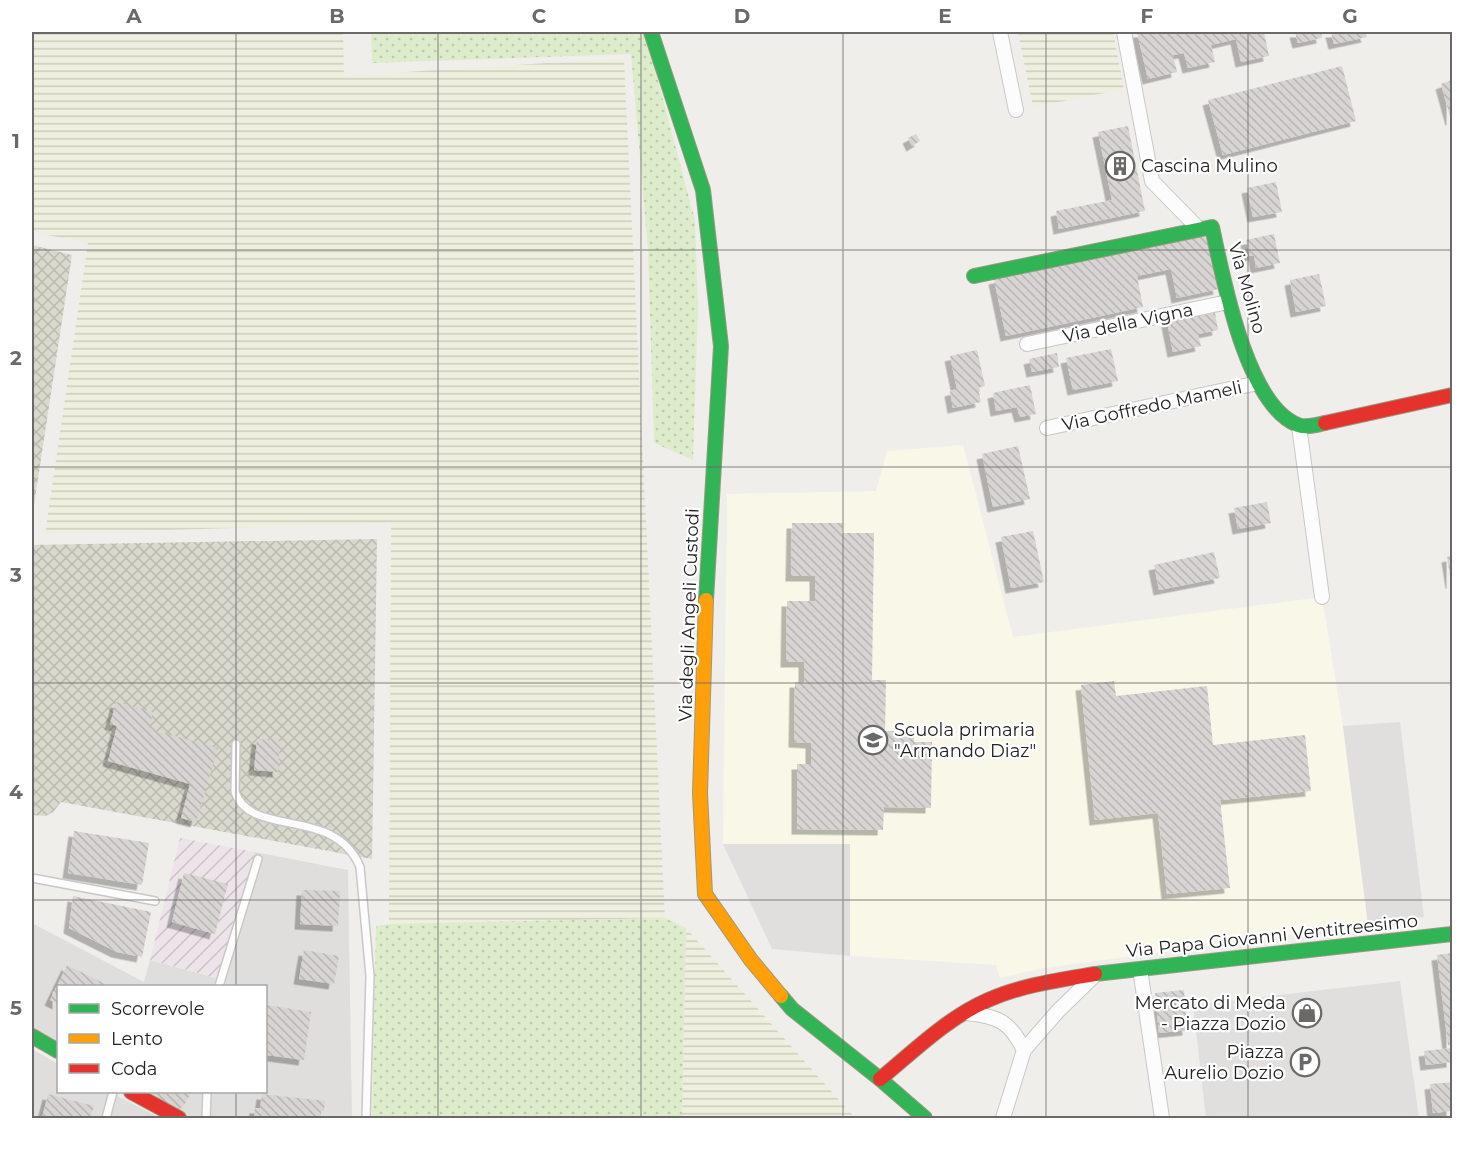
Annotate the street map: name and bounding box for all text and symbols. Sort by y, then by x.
text: A [125,4,142,28]
text: B [329,4,345,28]
text: C [532,4,547,28]
text: D [734,4,750,28]
text: E [938,4,952,28]
text: F [1141,4,1154,28]
text: G [1342,4,1358,28]
text: 1 [12,129,20,153]
building icon: Cascina Mulino [1104,150,1136,182]
place label: Cascina Mulino [1141,155,1278,177]
street label: Via Molino [1223,240,1271,336]
street label: Via della Vigna [1061,298,1195,348]
text: 2 [10,346,22,370]
street label: Via Goffredo Mameli [1060,376,1244,436]
street label: Via degli Angeli Custodi [674,508,704,722]
text: 3 [9,563,22,587]
place label: Scuola primaria "Armando Diaz" [894,719,1036,762]
school or university icon: Scuola primaria "Armando Diaz" [857,724,889,756]
text: 4 [9,780,23,804]
street label: Via Papa Giovanni Ventitreesimo [1125,910,1419,962]
legend [57,985,267,1093]
place label: Mercato di Meda - Piazza Dozio [1135,992,1286,1035]
text: 5 [10,996,22,1020]
shop icon: Mercato di Meda - Piazza Dozio [1291,997,1323,1029]
text: Scorrevole [111,998,205,1020]
text: Lento [111,1028,163,1050]
place label: Piazza Aurelio Dozio [1164,1041,1284,1084]
parking icon: Piazza Aurelio Dozio [1289,1046,1321,1078]
text: Coda [111,1058,157,1080]

